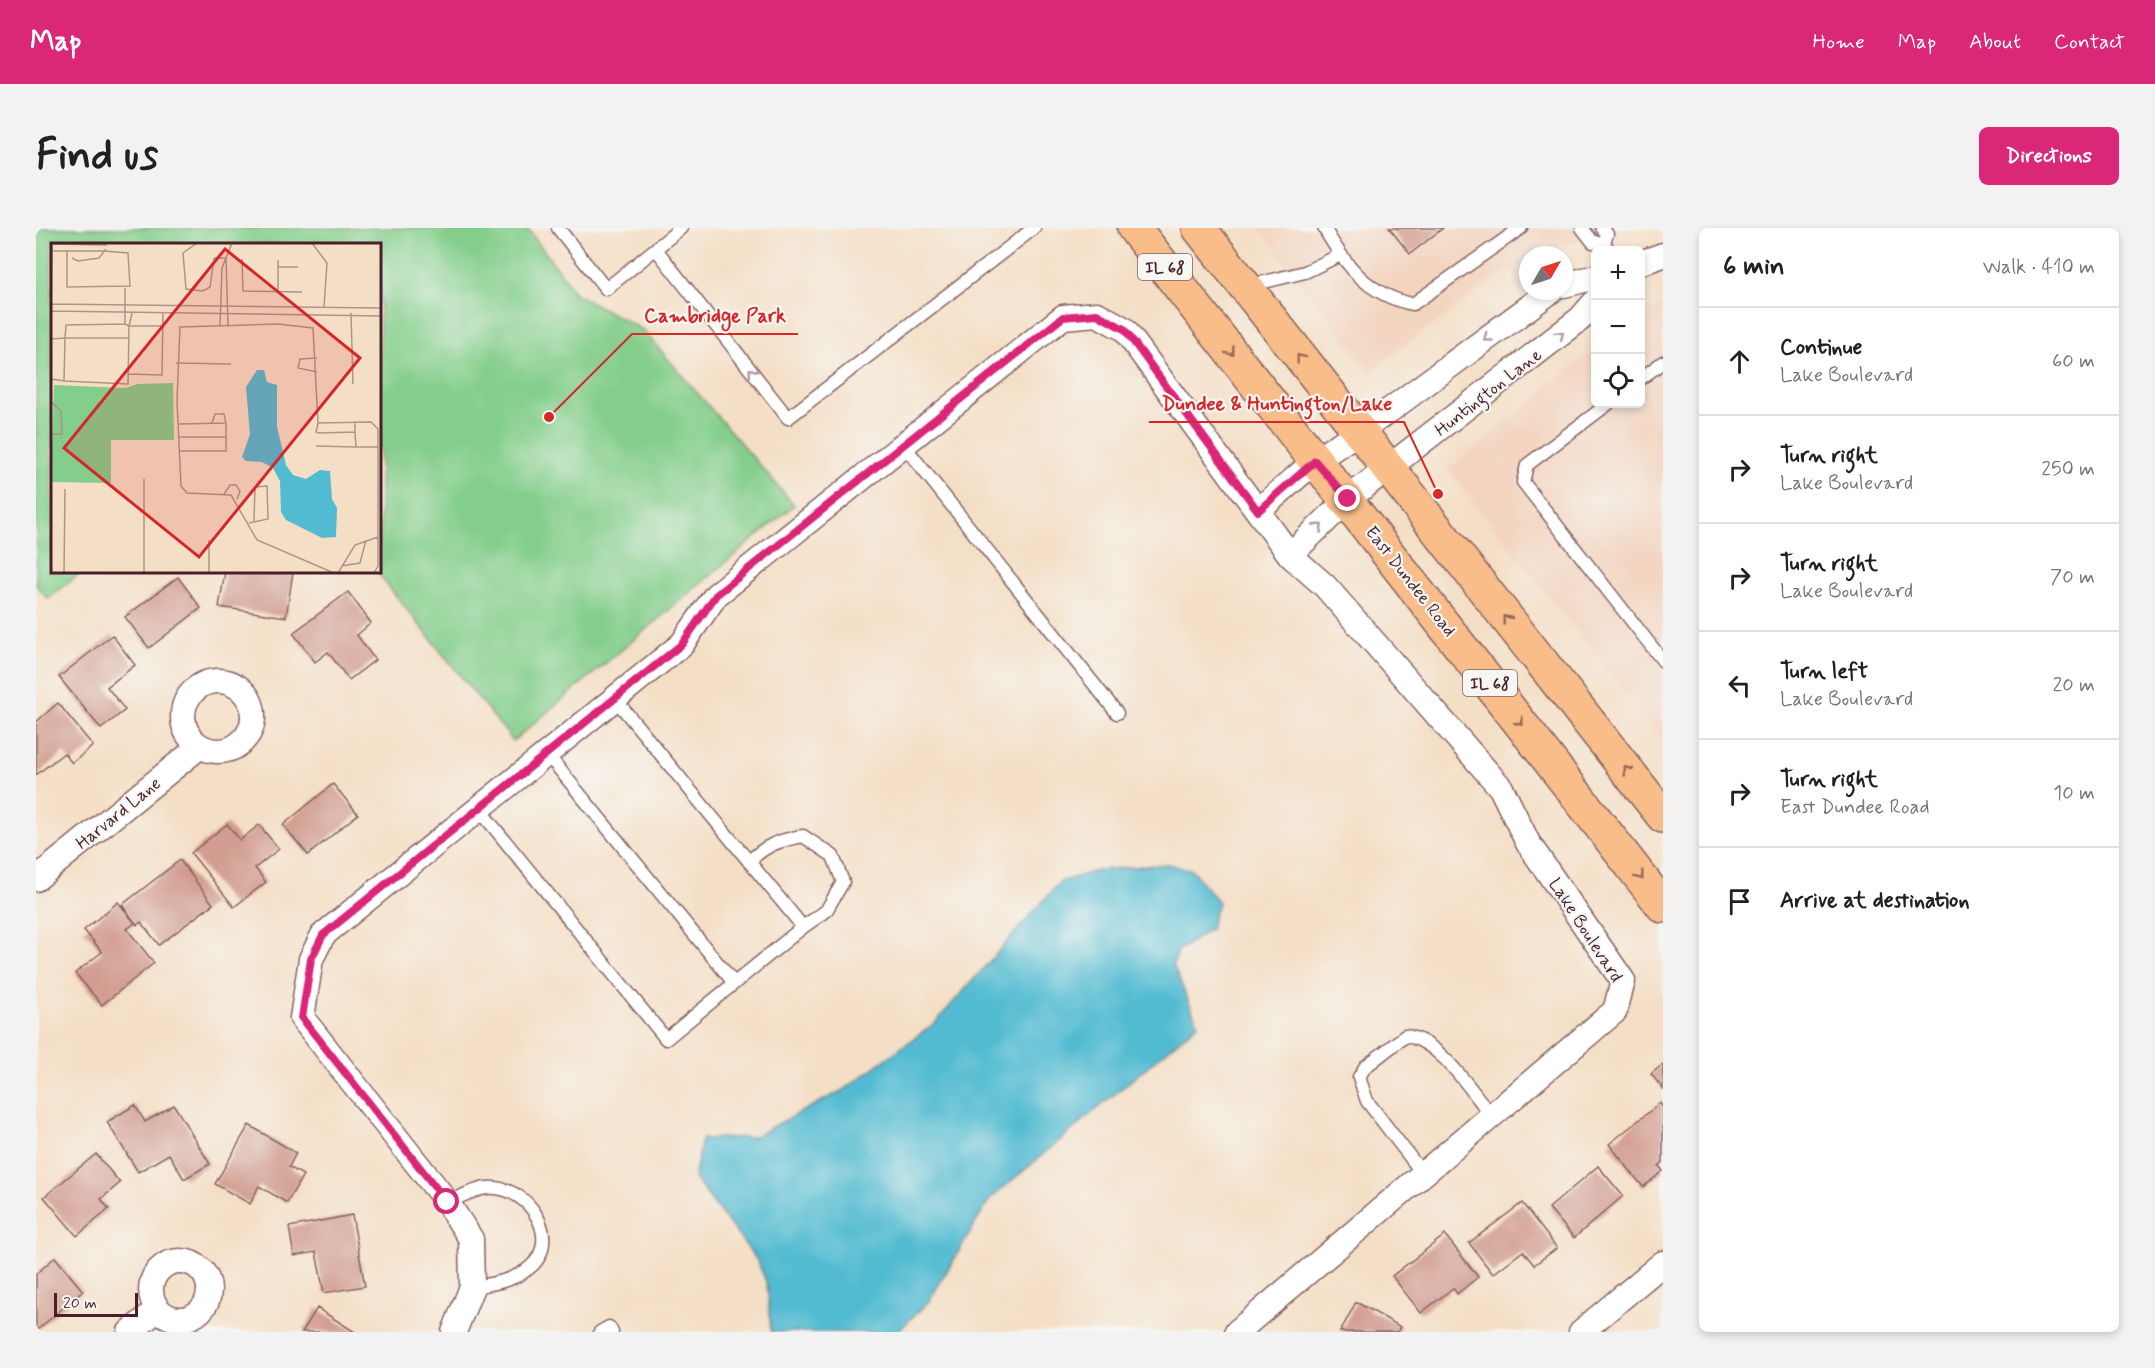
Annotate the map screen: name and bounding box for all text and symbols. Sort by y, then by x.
text: Map [30,24,81,61]
text: Home [1813,28,1865,56]
text: Map [1898,28,1936,56]
text: About [1969,28,2021,56]
text: Contact [2054,28,2125,56]
button: Directions [1979,127,2119,185]
text: Find us [36,129,158,184]
inset map [51,243,381,573]
north arrow [1519,246,1573,300]
map controls [1591,246,1645,408]
button: + [1591,246,1645,300]
text: 6 min [1723,250,1785,284]
road number: IL 68 [1138,254,1192,280]
text: Walk · 410 m [1983,254,2095,281]
callout: Cambridge Park [632,296,798,334]
button: − [1591,300,1645,354]
text: Cambridge Park [644,303,786,332]
one-way arrow [1483,331,1494,342]
one-way arrow [1553,332,1564,343]
text: Continue [1780,334,1862,362]
street label: Huntington Lane [1430,343,1548,444]
one-way arrow [1223,345,1234,356]
icon: ahead [1723,345,1756,378]
text: 60 m [2052,348,2095,375]
one-way arrow [1297,354,1308,365]
button: locate [1591,354,1645,408]
text: Lake Boulevard [1780,362,1913,389]
one-way arrow [749,367,760,378]
callout: Dundee & Huntington/Lake [1149,384,1404,422]
text: Dundee & Huntington/Lake [1162,391,1392,420]
text: Turn right [1780,442,1878,470]
icon: right [1723,453,1756,486]
text: 250 m [2041,456,2095,483]
text: Lake Boulevard [1780,470,1913,497]
route end [1334,485,1360,511]
street label: East Dundee Road [1359,521,1461,642]
one-way arrow [1312,523,1322,534]
text: Turn right [1780,550,1878,578]
icon: right [1723,561,1756,594]
text: 70 m [2050,564,2095,591]
text: Lake Boulevard [1780,578,1913,605]
one-way arrow [1503,615,1514,626]
text: Turn left [1780,658,1868,686]
icon: left [1723,669,1756,702]
road number: IL 68 [1463,670,1517,696]
text: 20 m [2052,672,2095,699]
text: Lake Boulevard [1780,686,1913,713]
one-way arrow [1513,715,1524,726]
one-way arrow [1623,766,1634,777]
text: Turn right [1780,766,1878,794]
street label: Harvard Lane [71,772,166,856]
icon: right [1723,777,1756,810]
text: 10 m [2053,780,2095,807]
text: East Dundee Road [1780,794,1929,821]
one-way arrow [1632,869,1643,880]
street label: Lake Boulevard [1542,874,1628,987]
icon: arrive [1723,885,1756,918]
text: Arrive at destination [1780,887,1970,915]
route start [433,1188,459,1214]
scale bar [54,1290,138,1318]
text: 20 m [63,1293,97,1314]

